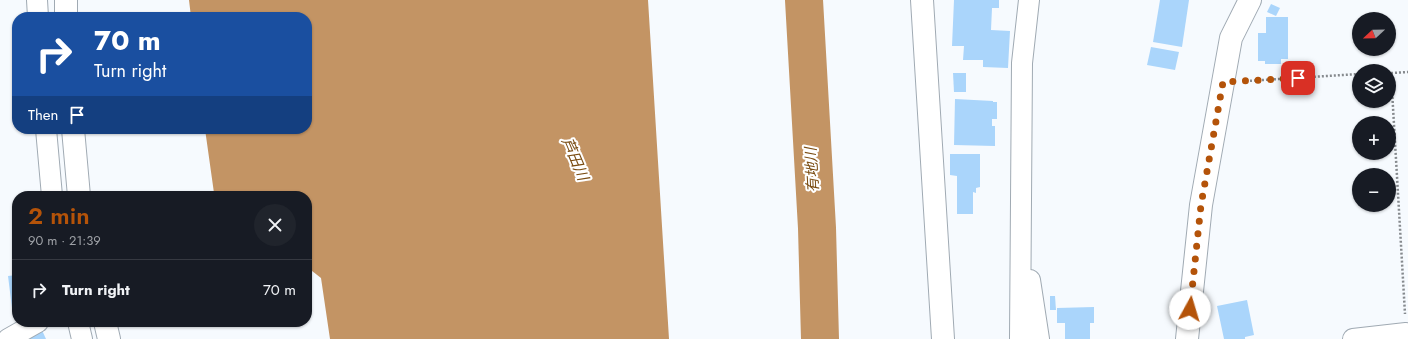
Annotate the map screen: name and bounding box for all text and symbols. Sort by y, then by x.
north arrow [1352,12,1396,56]
map controls [1352,12,1396,212]
text: 70 m [94,20,161,61]
icon: right [28,28,80,80]
text: Turn right [94,58,166,84]
pin [1281,61,1315,95]
button: layers [1352,64,1396,108]
icon: arrive [1287,67,1309,89]
text: Then [28,104,58,126]
icon: arrive [66,104,88,126]
button: + [1352,116,1396,160]
water label: 芦田川 [556,134,595,186]
water label: 有地川 [800,145,824,193]
button: − [1352,168,1396,212]
text: 2 min [28,198,90,233]
button: close [254,204,296,246]
text: 90 m · 21:39 [28,231,101,250]
icon: right [28,279,50,301]
text: Turn right [62,279,130,301]
text: 70 m [263,279,296,301]
position arrow [1169,288,1211,330]

